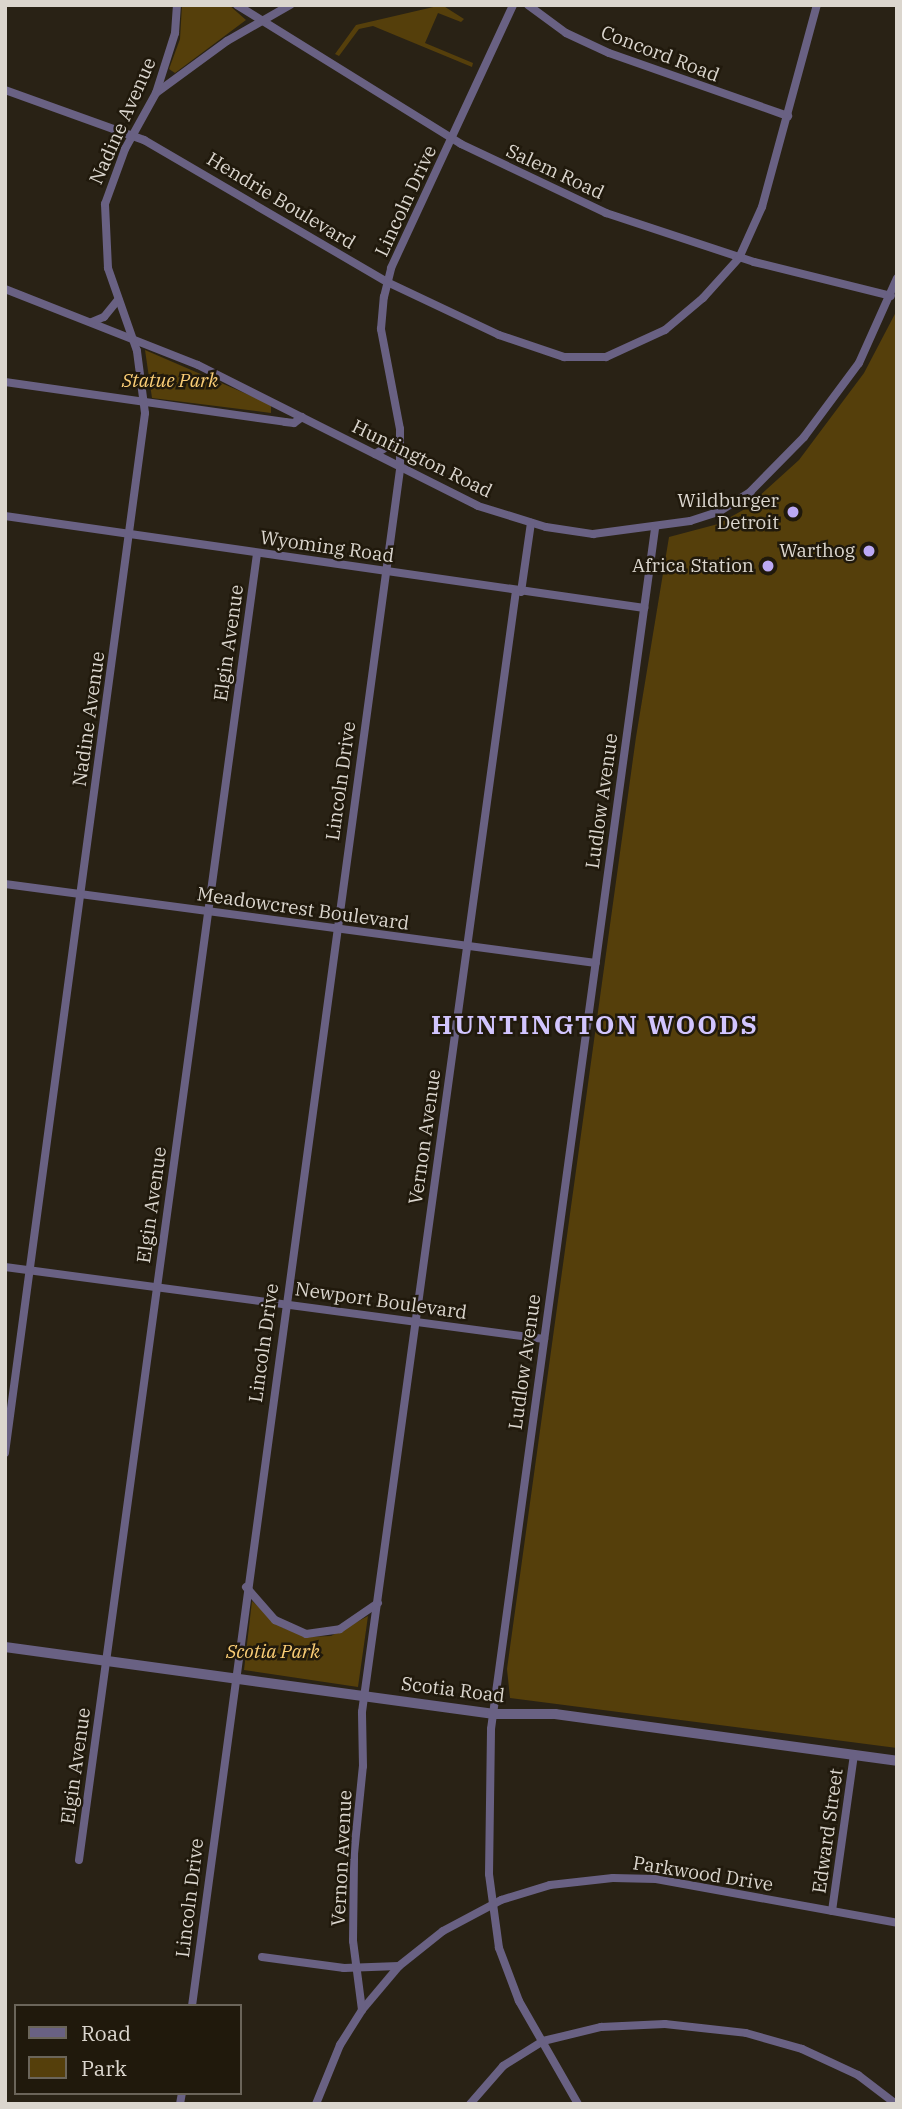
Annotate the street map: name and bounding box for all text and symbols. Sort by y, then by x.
street label: Concord Road [598,21,722,87]
street label: Nadine Avenue [85,54,161,188]
street label: Salem Road [502,139,608,205]
street label: Lincoln Drive [370,142,442,260]
street label: Hendrie Boulevard [203,148,359,254]
park label: Statue Park [122,370,218,392]
street label: Huntington Road [348,415,496,503]
place label: Wildburger Detroit [677,490,779,534]
marker: Wildburger Detroit [785,504,801,520]
street label: Wyoming Road [258,526,396,568]
place label: Warthog [779,540,855,562]
marker: Warthog [861,543,877,559]
place label: Africa Station [632,555,754,577]
marker: Africa Station [760,558,776,574]
street label: Elgin Avenue [210,583,248,703]
street label: Nadine Avenue [68,650,110,788]
street label: Lincoln Drive [321,720,361,842]
street label: Ludlow Avenue [581,732,623,870]
street label: Meadowcrest Boulevard [195,883,411,935]
district label: HUNTINGTON WOODS [433,1009,757,1041]
street label: Vernon Avenue [404,1068,446,1206]
street label: Elgin Avenue [133,1145,171,1265]
street label: Newport Boulevard [294,1278,468,1324]
street label: Lincoln Drive [244,1282,284,1404]
street label: Ludlow Avenue [504,1293,546,1431]
park label: Scotia Park [226,1641,320,1663]
street label: Scotia Road [400,1672,506,1708]
street label: Elgin Avenue [57,1706,95,1826]
street label: Edward Street [808,1767,848,1895]
street label: Vernon Avenue [327,1789,357,1927]
street label: Lincoln Drive [171,1837,209,1959]
street label: Parkwood Drive [631,1852,775,1896]
legend [14,2004,242,2095]
text: Road [81,2019,131,2047]
text: Park [81,2054,127,2082]

